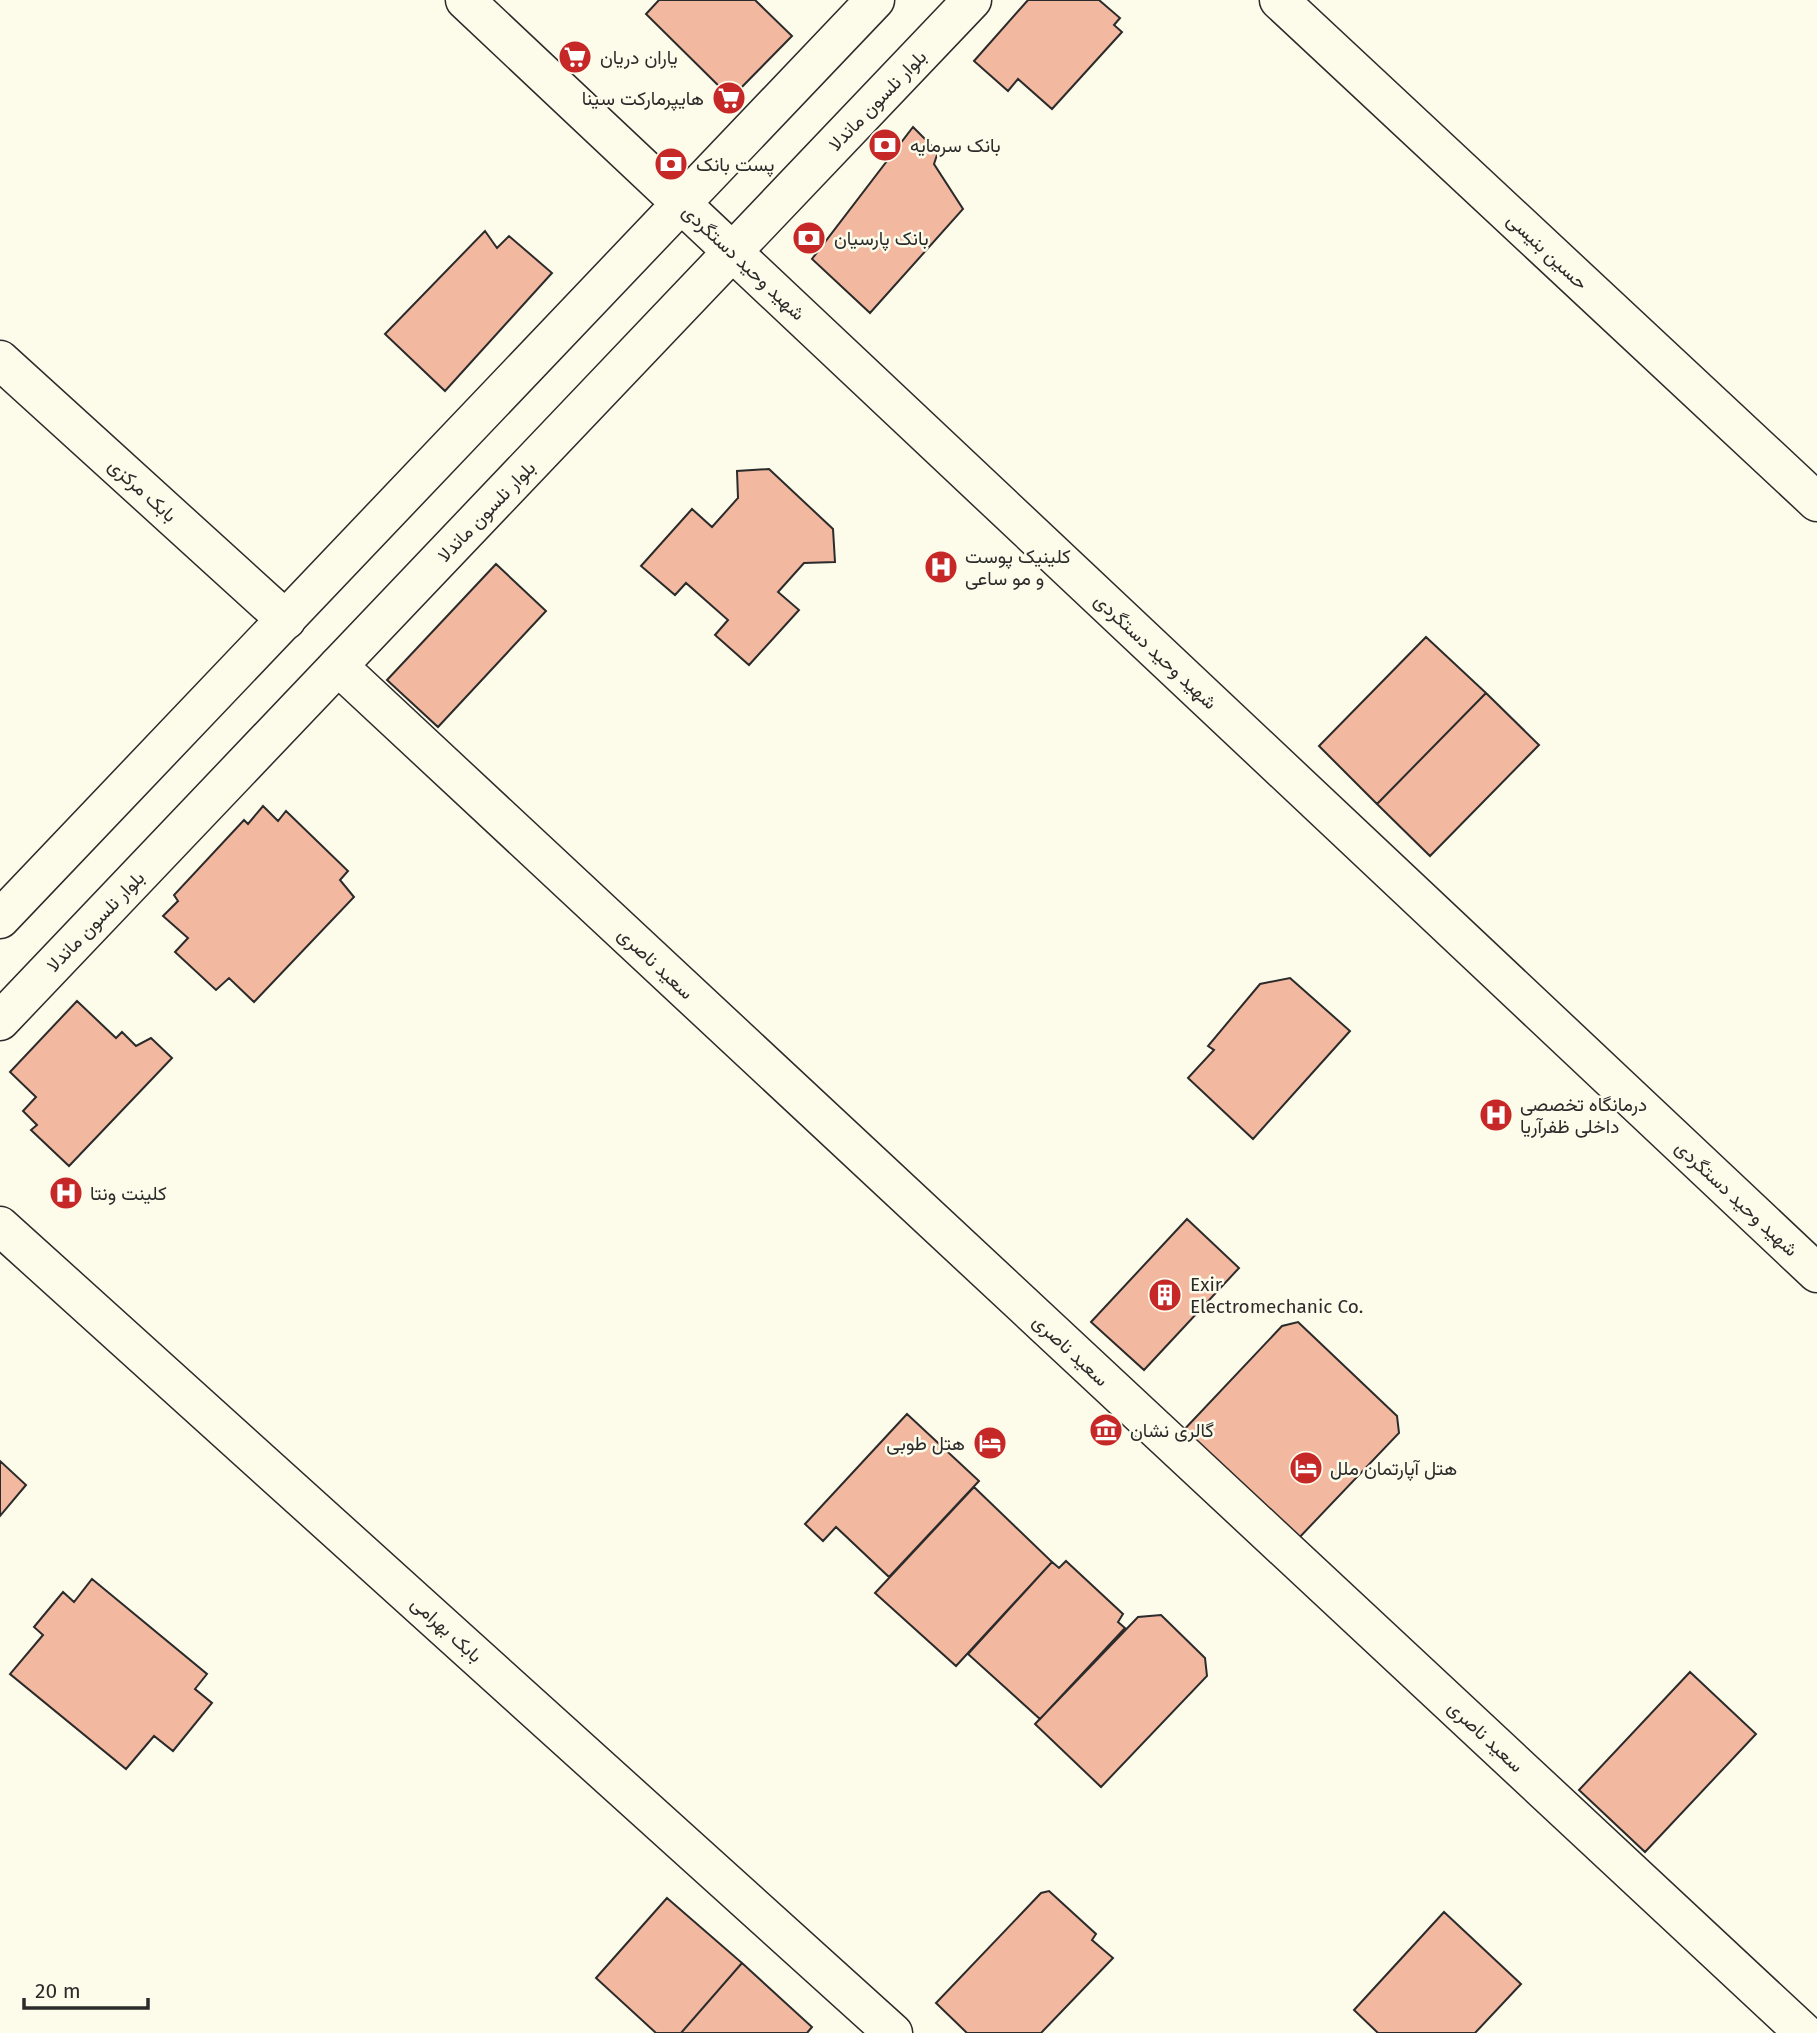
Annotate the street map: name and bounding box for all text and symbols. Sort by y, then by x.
supermarket icon: یاران دریان [556,38,594,76]
street label: بلوار نلسون ماندلا [823,45,931,156]
place label: یاران دریان [600,46,678,69]
supermarket icon: هایپرمارکت سینا [710,79,748,117]
place label: هایپرمارکت سینا [582,87,704,112]
bank icon: بانک سرمایه [866,126,904,164]
place label: بانک سرمایه [910,134,1001,157]
bank icon: پست بانک [652,145,690,183]
place label: پست بانک [696,153,775,178]
street label: شهید وحید دستگردی [678,200,810,325]
street label: حسین بنیسی [1502,208,1593,295]
bank icon: بانک پارسیان [790,219,828,257]
place label: بانک پارسیان [834,227,929,252]
street label: بابک مرکزی [104,454,182,527]
street label: بلوار نلسون ماندلا [432,456,540,567]
place label: کلینیک پوست و مو ساعی [965,545,1071,590]
hospital icon: کلینیک پوست و مو ساعی [922,548,960,586]
street label: شهید وحید دستگردی [1090,589,1222,714]
street label: بلوار نلسون ماندلا [41,866,149,977]
street label: سعید ناصری [613,923,698,1004]
place label: درمانگاه تخصصی داخلی ظفرآریا [1520,1093,1647,1138]
hospital icon: درمانگاه تخصصی داخلی ظفرآریا [1477,1096,1515,1134]
street label: شهید وحید دستگردی [1671,1136,1803,1261]
hospital icon: کلینت ونتا [47,1174,85,1212]
place label: کلینت ونتا [90,1182,167,1205]
place label: Exir Electromechanic Co. [1190,1273,1363,1318]
building icon: Exir Electromechanic Co. [1146,1276,1184,1314]
street label: سعید ناصری [1028,1310,1113,1391]
museum icon: گالری نشان [1087,1411,1125,1449]
place label: گالری نشان [1130,1419,1214,1442]
hotel icon: هتل طوبی [971,1424,1009,1462]
place label: هتل طوبی [886,1432,965,1455]
hotel icon: هتل آپارتمان ملل [1287,1449,1325,1487]
place label: هتل آپارتمان ملل [1330,1457,1457,1482]
street label: بابک بهرامی [406,1592,487,1667]
street label: سعید ناصری [1443,1696,1528,1777]
scale bar [24,1966,149,2010]
text: 20 m [35,1978,81,2004]

